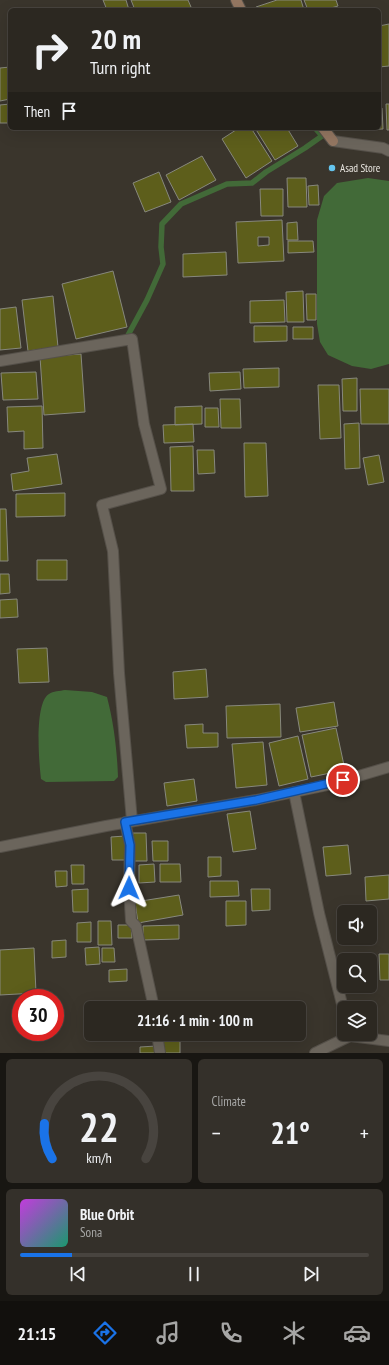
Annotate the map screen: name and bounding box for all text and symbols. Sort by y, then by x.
text: 20 m [90,20,141,57]
icon: right [24,24,76,76]
text: Turn right [90,56,150,79]
icon: arrive [58,100,80,122]
text: Then [24,102,50,121]
place label: Asad Store [340,161,381,175]
marker: Asad Store [327,163,337,173]
pin [326,763,360,797]
icon: arrive [332,769,354,791]
position arrow [108,867,150,909]
map controls [337,905,377,1041]
button: sound [337,905,377,945]
button: search [337,953,377,993]
speed limit sign: 30 [12,989,64,1041]
button: layers [337,1001,377,1041]
text: 21:16 · 1 min · 100 m [137,1011,253,1030]
text: Climate [212,1093,246,1110]
text: 22 [79,1100,119,1153]
text: 21° [270,1113,310,1152]
text: − [212,1119,221,1147]
text: + [360,1119,369,1147]
text: km/h [86,1148,111,1167]
text: Blue Orbit [80,1205,134,1224]
text: Sona [80,1224,102,1241]
icon: previous [67,1263,89,1285]
icon: pause [183,1263,205,1285]
icon: next [300,1263,322,1285]
icon: directions [91,1319,119,1347]
icon: music [154,1319,182,1347]
icon: phone [217,1319,245,1347]
icon: climate [280,1319,308,1347]
icon: car [343,1319,371,1347]
text: 21:15 [18,1322,56,1345]

